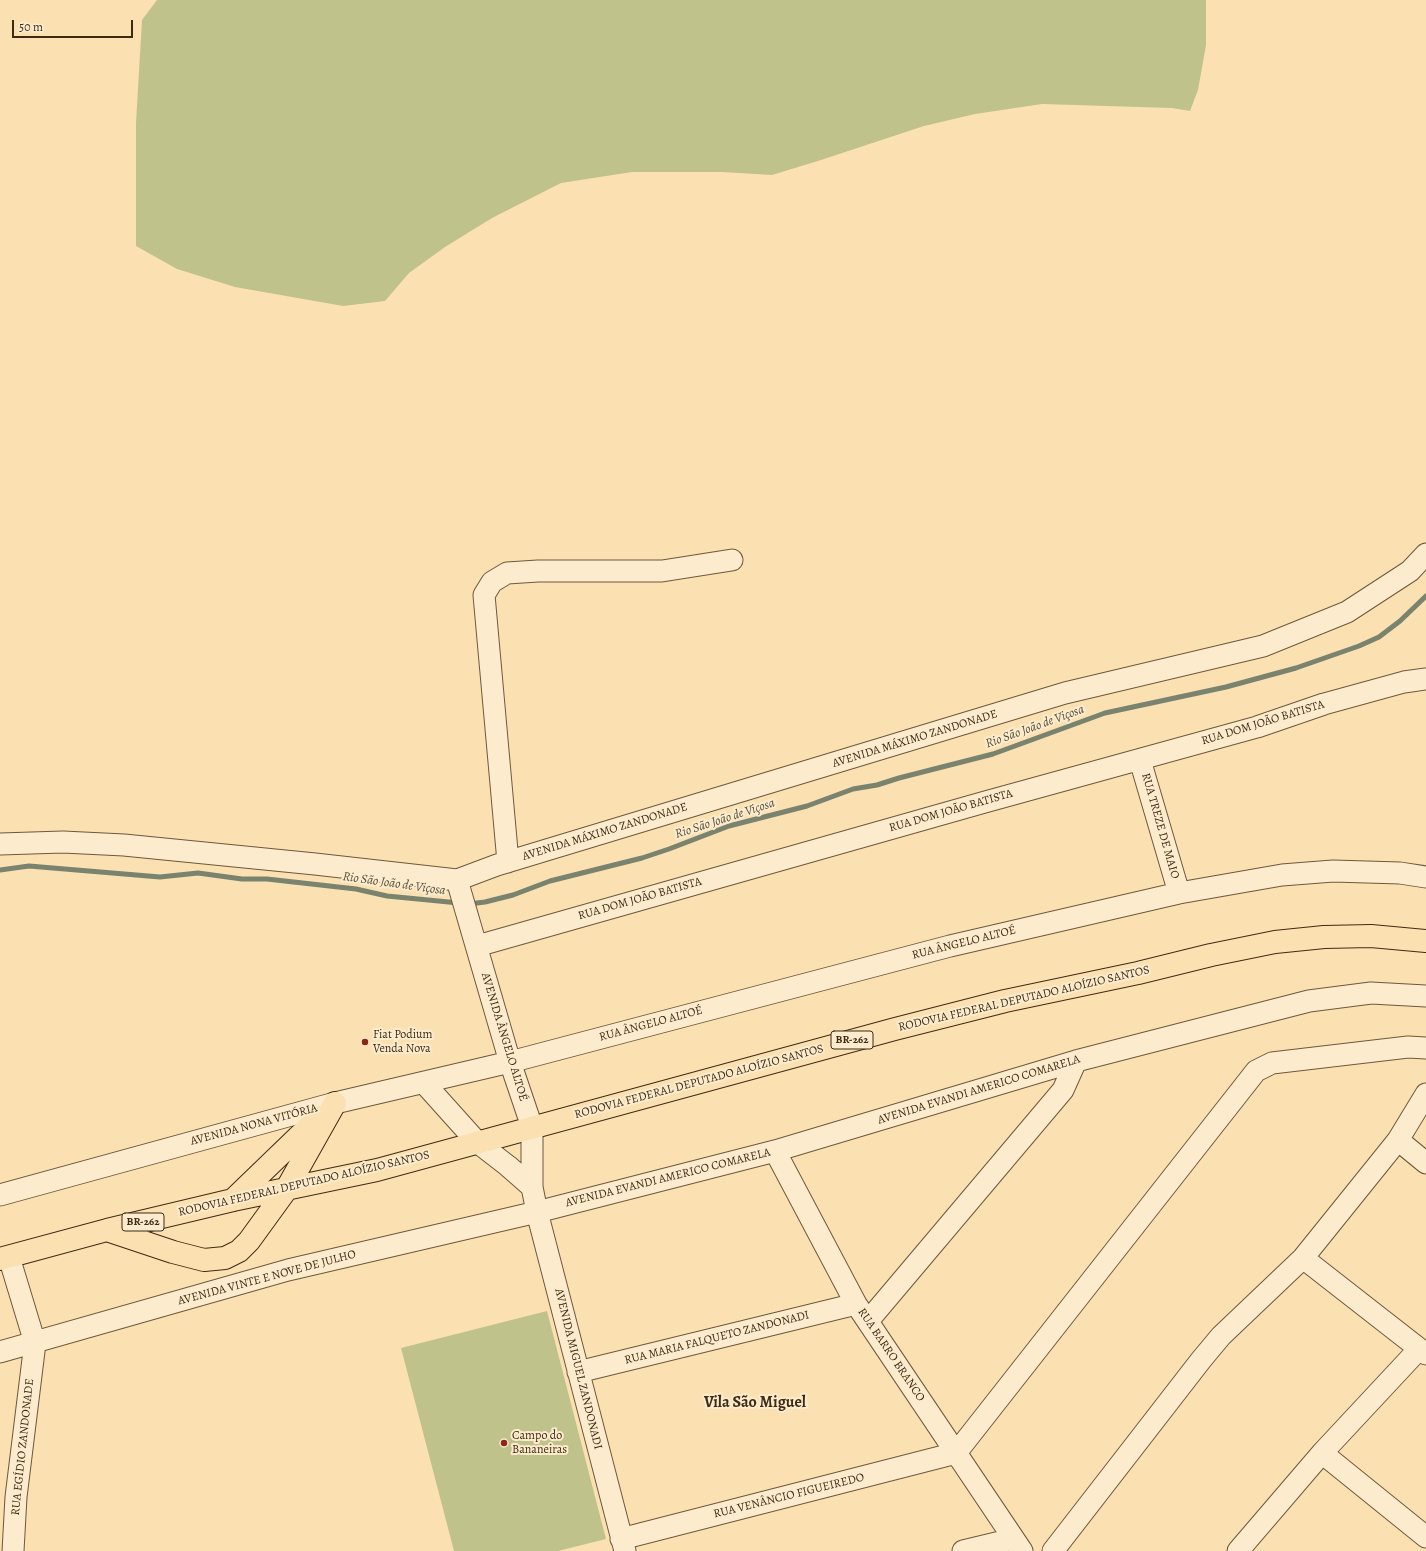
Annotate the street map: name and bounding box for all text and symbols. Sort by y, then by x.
scale bar [14,12,135,38]
text: 50 m [19,19,43,35]
street label: RUA DOM JOÃO BATISTA [1200,697,1326,749]
water label: Rio São João de Viçosa [984,702,1086,752]
street label: AVENIDA MÁXIMO ZANDONADE [831,707,999,771]
street label: RUA TREZE DE MAIO [1138,771,1182,881]
street label: RUA DOM JOÃO BATISTA [888,786,1014,836]
water label: Rio São João de Viçosa [673,796,777,842]
street label: AVENIDA MÁXIMO ZANDONADE [521,800,689,864]
water label: Rio São João de Viçosa [342,869,446,899]
street label: RUA DOM JOÃO BATISTA [577,874,703,924]
street label: RUA ÂNGELO ALTOÉ [911,923,1017,963]
street label: RODOVIA FEDERAL DEPUTADO ALOÍZIO SANTOS [897,963,1151,1035]
street label: AVENIDA ÂNGELO ALTOÉ [478,971,530,1103]
street label: RUA ÂNGELO ALTOÉ [598,1003,704,1045]
place label: Fiat Podium Venda Nova [373,1028,433,1056]
road number: BR-262 [831,1031,873,1049]
marker: Fiat Podium Venda Nova [360,1037,370,1047]
street label: RODOVIA FEDERAL DEPUTADO ALOÍZIO SANTOS [573,1042,825,1122]
street label: AVENIDA EVANDI AMERICO COMARELA [876,1052,1082,1128]
street label: AVENIDA NONA VITÓRIA [189,1101,319,1149]
street label: AVENIDA EVANDI AMERICO COMARELA [564,1146,772,1210]
street label: RODOVIA FEDERAL DEPUTADO ALOÍZIO SANTOS [177,1148,431,1220]
road number: BR-262 [122,1213,164,1231]
street label: AVENIDA VINTE E NOVE DE JULHO [176,1247,358,1309]
street label: AVENIDA MIGUEL ZANDONADI [551,1287,605,1451]
street label: RUA BARRO BRANCO [854,1305,928,1405]
street label: RUA MARIA FALQUETO ZANDONADI [623,1308,811,1368]
street label: RUA EGÍDIO ZANDONADE [9,1378,37,1516]
district label: Vila São Miguel [704,1393,806,1413]
place label: Campo do Bananeiras [512,1429,567,1457]
marker: Campo do Bananeiras [499,1438,509,1448]
street label: RUA VENÂNCIO FIGUEIREDO [712,1470,866,1522]

